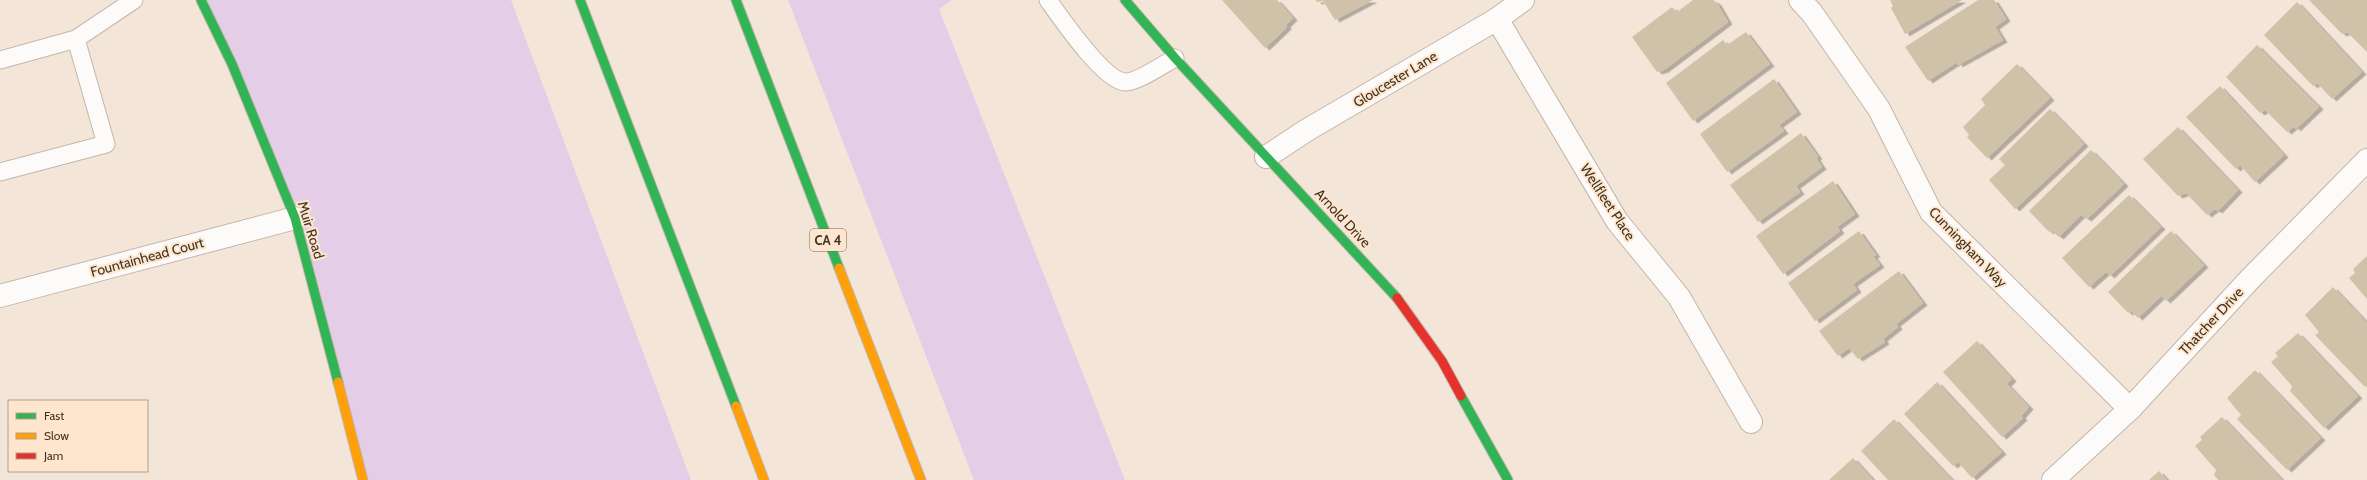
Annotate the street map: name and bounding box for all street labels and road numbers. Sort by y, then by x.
street label: Gloucester Lane [1350,47,1440,111]
street label: Wellfleet Place [1577,160,1639,244]
street label: Arnold Drive [1311,185,1375,251]
street label: Muir Road [294,199,328,261]
street label: Cunningham Way [1925,203,2011,291]
road number: CA 4 [810,229,846,251]
street label: Fountainhead Court [88,233,206,281]
street label: Thatcher Drive [2175,283,2247,359]

